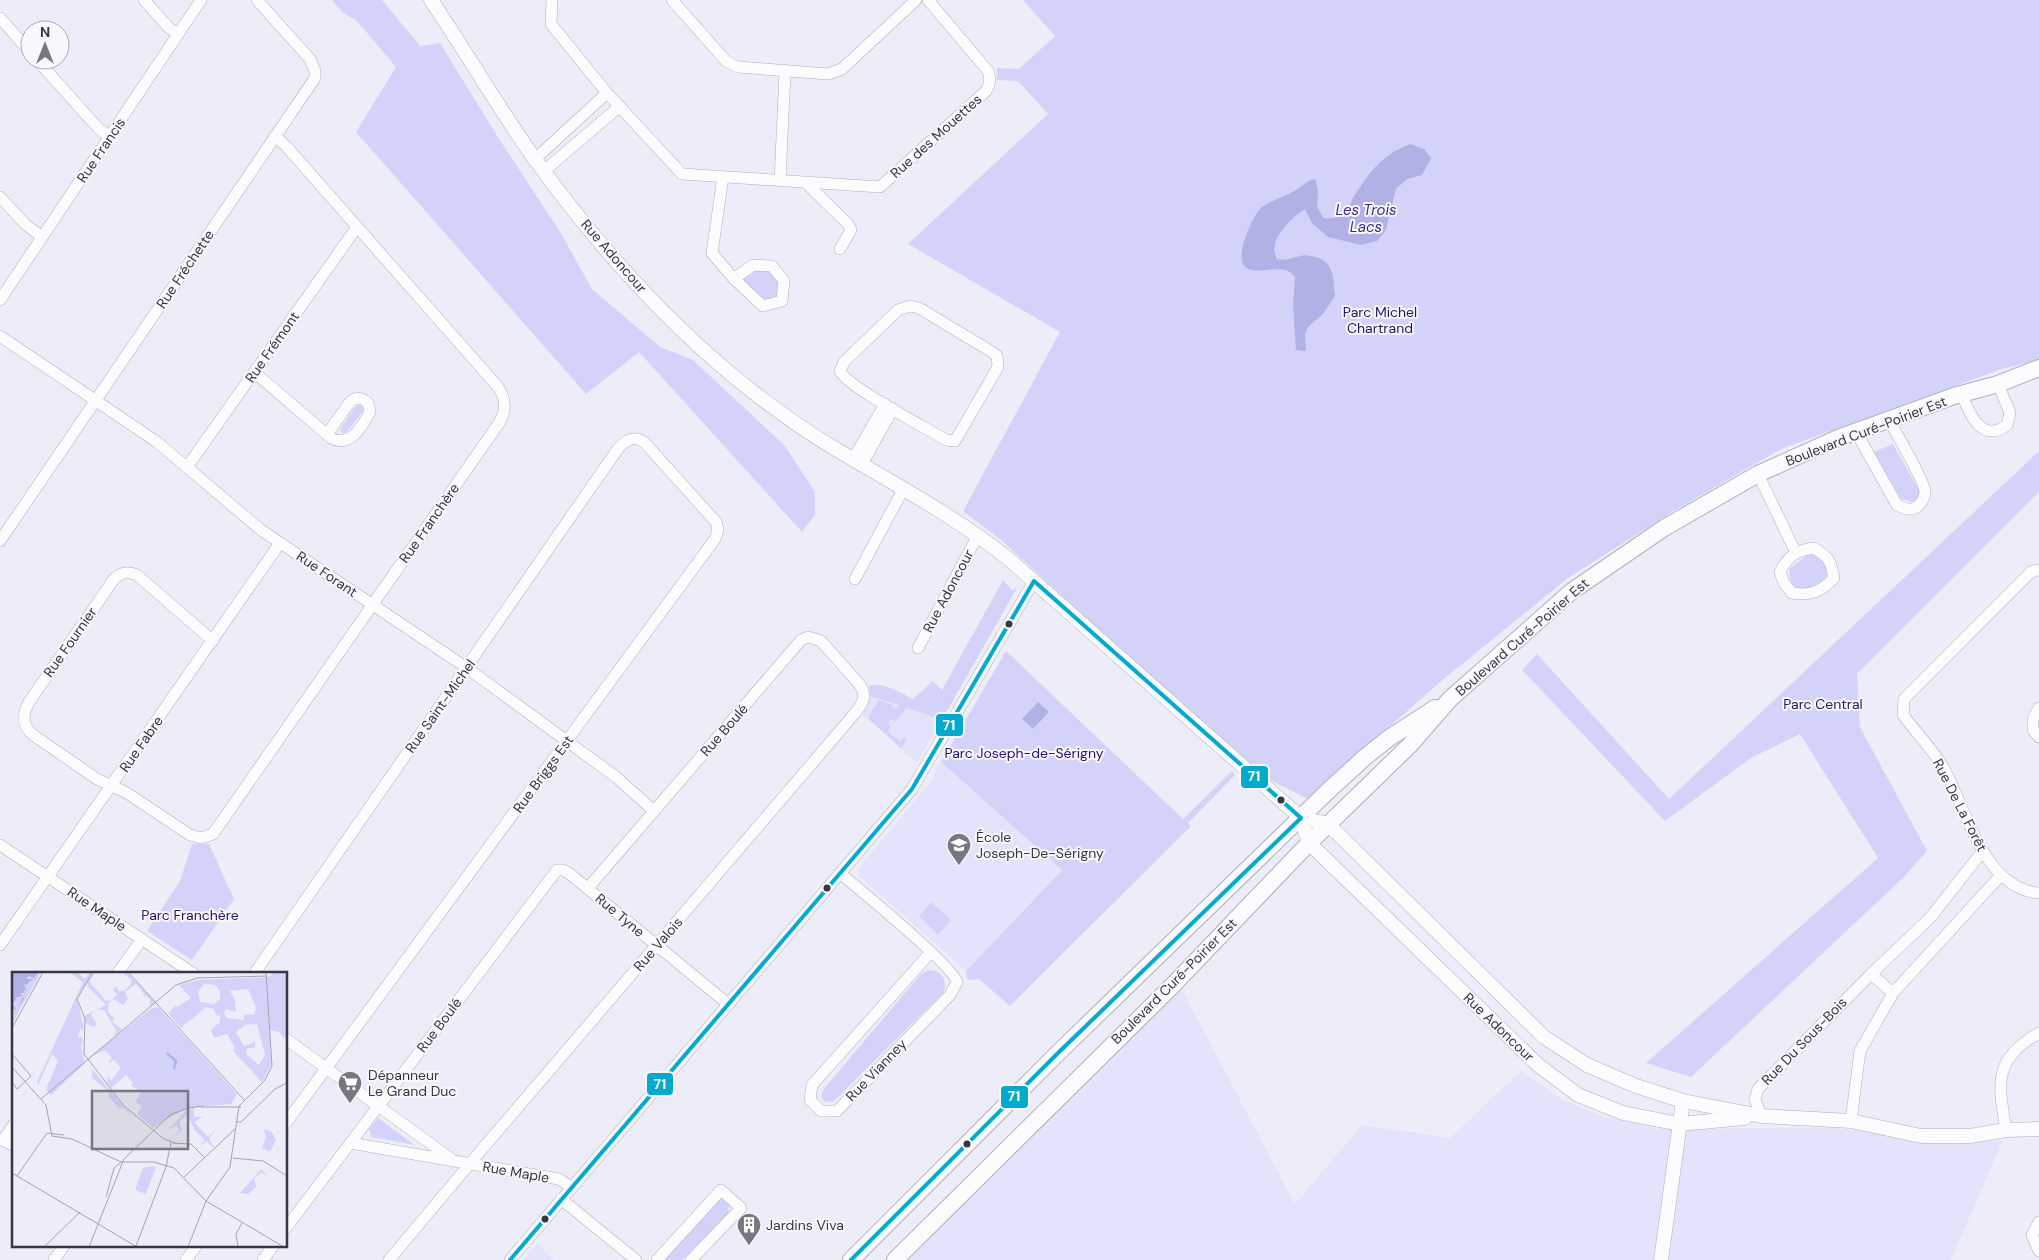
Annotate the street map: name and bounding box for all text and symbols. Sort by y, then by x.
north arrow [20,20,70,70]
text: N [40,23,50,41]
street label: Rue des Mouettes [886,90,986,182]
street label: Rue Francis [73,114,129,186]
water label: Les Trois Lacs [1335,200,1397,237]
street label: Rue Adoncour [577,216,651,296]
street label: Rue Fréchette [152,226,218,312]
park label: Parc Michel Chartrand [1343,303,1417,337]
street label: Rue Frémont [241,308,303,386]
street label: Boulevard Curé-Poirier Est [1783,392,1949,470]
street label: Rue Franchère [395,480,463,566]
street label: Rue Adoncour [919,546,977,636]
street label: Rue Forant [293,547,361,601]
street label: Boulevard Curé-Poirier Est [1452,574,1592,700]
street label: Rue Fournier [39,604,101,680]
unlabelled marker [1004,619,1014,629]
street label: Rue Saint-Michel [401,656,479,756]
park label: Parc Central [1783,695,1863,713]
street label: Rue Boulé [696,700,752,760]
street label: Rue Fabre [115,712,167,775]
line badge: 71 [935,713,964,737]
text: 71 [943,716,955,734]
street label: Rue Briggs Est [509,732,577,816]
park label: Parc Joseph-de-Sérigny [944,744,1104,762]
street label: Rue De La Forêt [1929,756,1991,854]
line badge: 71 [1240,765,1269,789]
text: 71 [1248,767,1260,785]
unlabelled marker [1276,795,1286,805]
place label: École Joseph-De-Sérigny [976,828,1104,862]
school or university icon: École Joseph-De-Sérigny [946,832,972,866]
street label: Rue Maple [64,883,130,935]
unlabelled marker [822,883,832,893]
street label: Rue Tyne [592,889,648,941]
park label: Parc Franchère [141,906,239,924]
street label: Rue Valois [630,913,686,975]
street label: Boulevard Curé-Poirier Est [1107,914,1241,1048]
inset map [12,972,288,1248]
street label: Rue Adoncour [1460,989,1538,1065]
street label: Rue Du Sous-Bois [1757,993,1851,1089]
street label: Rue Boulé [413,994,465,1056]
street label: Rue Vianney [842,1035,910,1105]
place label: Dépanneur Le Grand Duc [368,1066,456,1100]
supermarket icon: Dépanneur Le Grand Duc [337,1070,363,1104]
line badge: 71 [646,1072,674,1096]
text: 71 [654,1075,666,1093]
line badge: 71 [1000,1085,1029,1109]
text: 71 [1008,1087,1020,1105]
unlabelled marker [962,1139,972,1149]
street label: Rue Maple [481,1157,551,1187]
building icon: Jardins Viva [736,1212,762,1246]
unlabelled marker [540,1214,550,1224]
place label: Jardins Viva [766,1216,844,1234]

